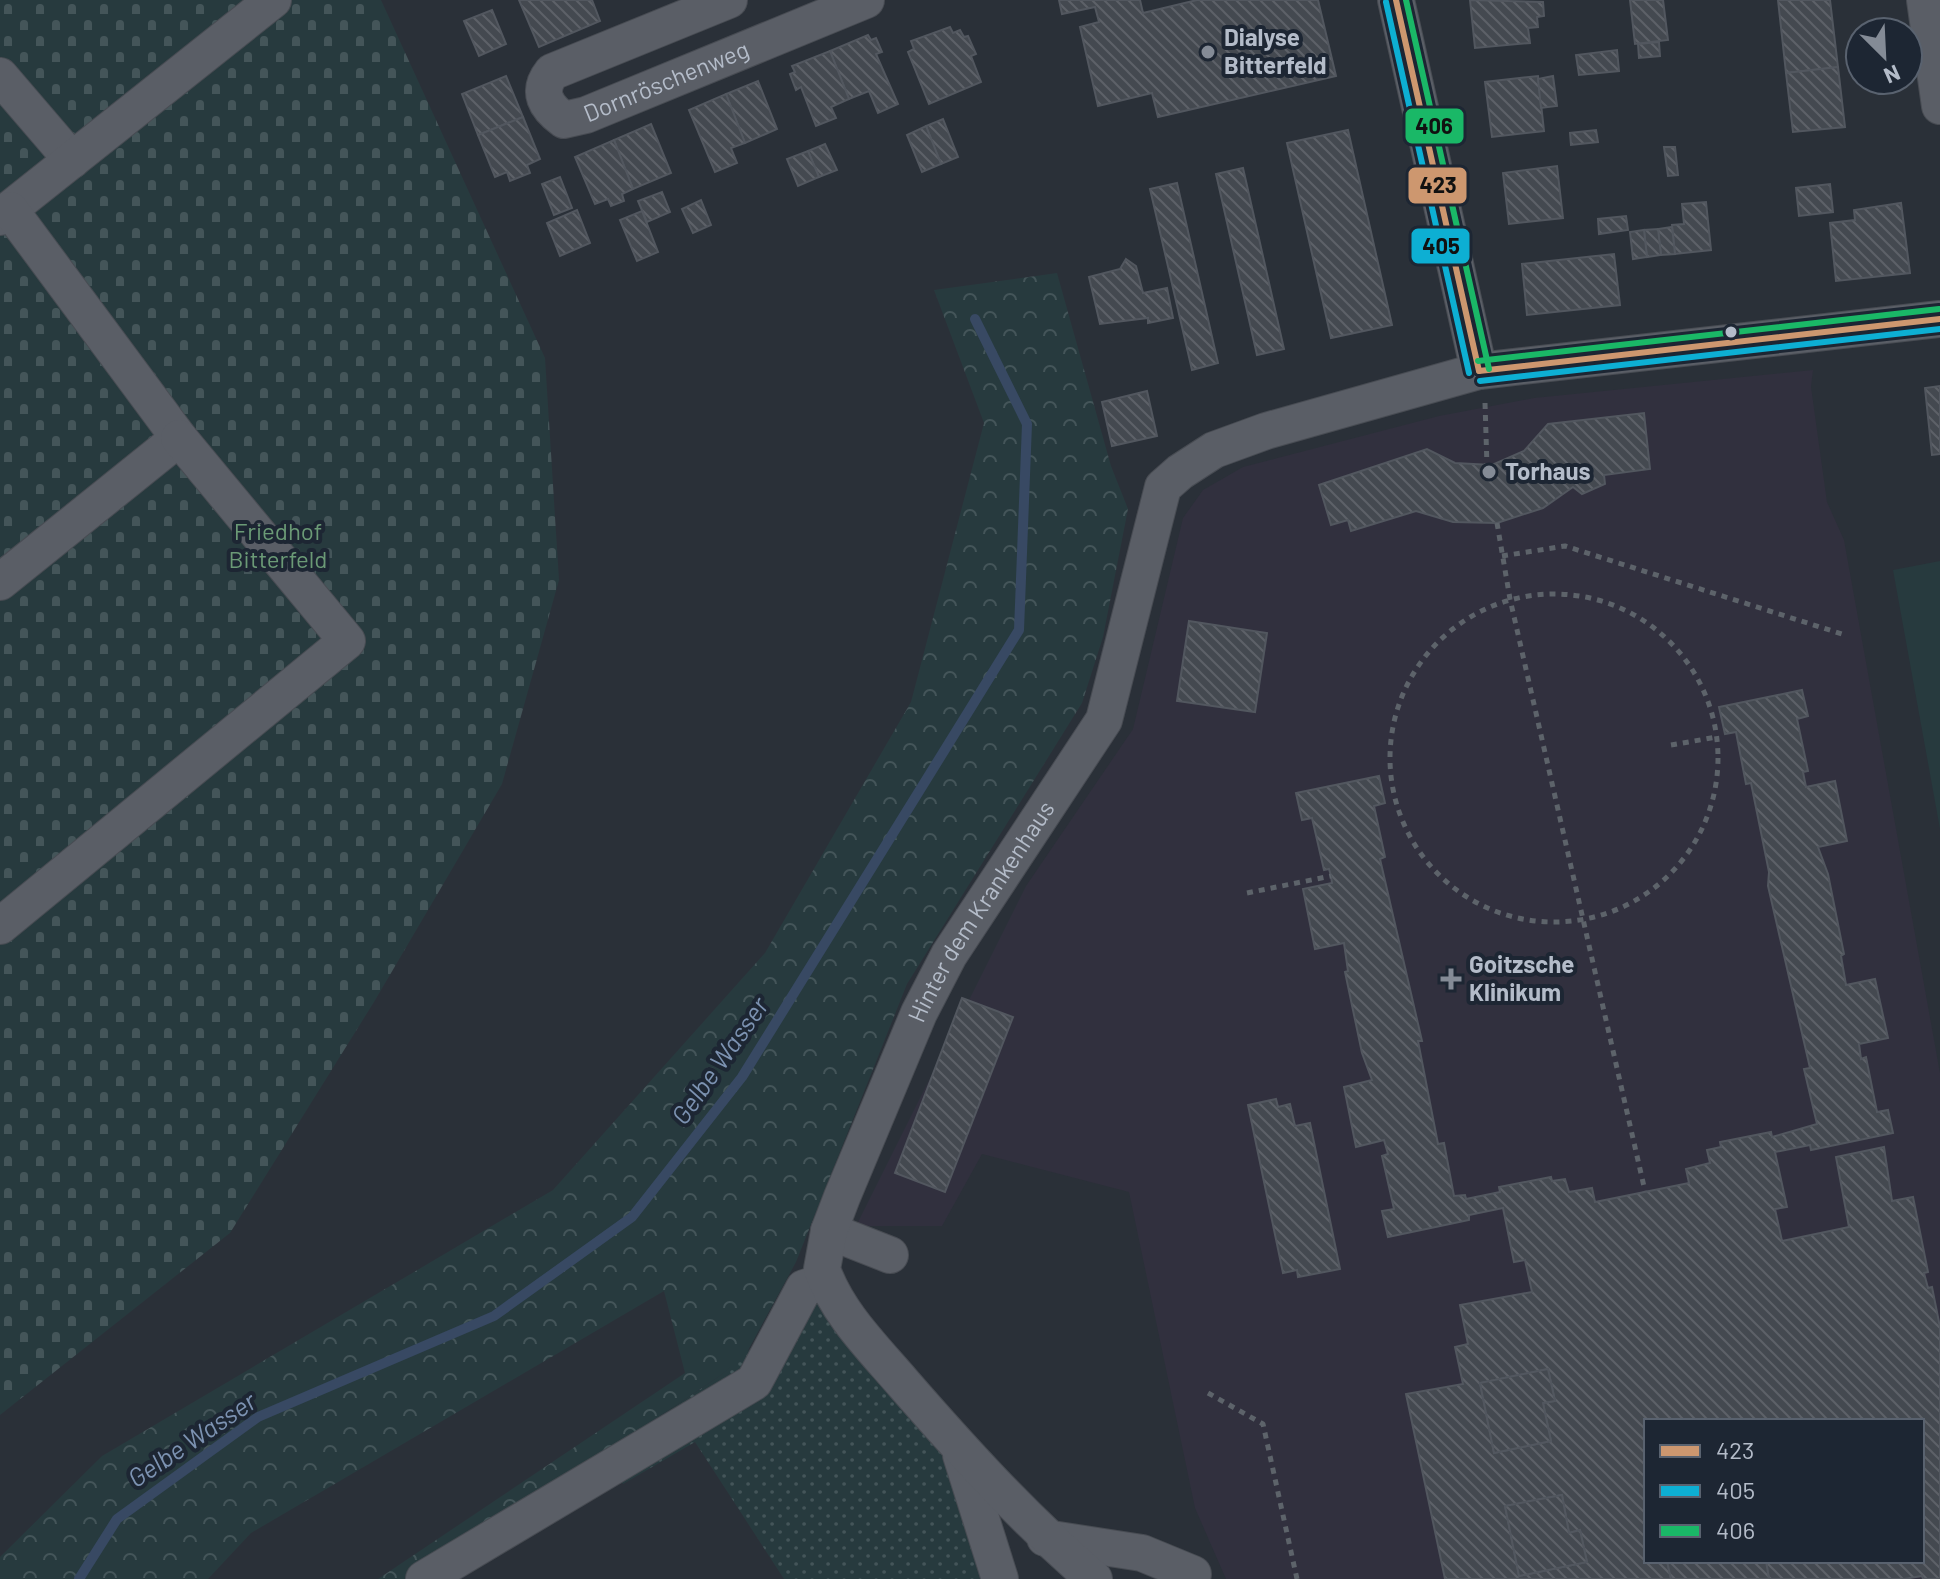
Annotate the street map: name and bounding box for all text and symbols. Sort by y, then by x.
north arrow [1844,16,1924,96]
place label: Dialyse Bitterfeld [1224,22,1327,79]
street label: Dornröschenweg [579,34,753,127]
marker: Dialyse Bitterfeld [1199,43,1217,61]
text: N [1881,60,1905,90]
line badge: 406 [1404,107,1465,145]
text: 406 [1415,112,1453,138]
line badge: 423 [1407,166,1468,205]
text: 423 [1419,171,1457,197]
line badge: 405 [1410,227,1471,265]
text: 405 [1422,232,1460,258]
unlabelled marker [1723,324,1739,340]
place label: Torhaus [1505,456,1591,485]
marker: Torhaus [1480,463,1498,481]
park label: Friedhof Bitterfeld [229,516,327,573]
street label: Hinter dem Krankenhaus [901,795,1060,1026]
place label: Goitzsche Klinikum [1469,949,1574,1006]
marker: Goitzsche Klinikum [1440,968,1462,990]
water label: Gelbe Wasser [664,990,774,1130]
water label: Gelbe Wasser [121,1384,262,1493]
legend [1644,1419,1924,1563]
text: 423 [1716,1435,1754,1464]
text: 405 [1716,1475,1755,1504]
text: 406 [1716,1515,1755,1544]

